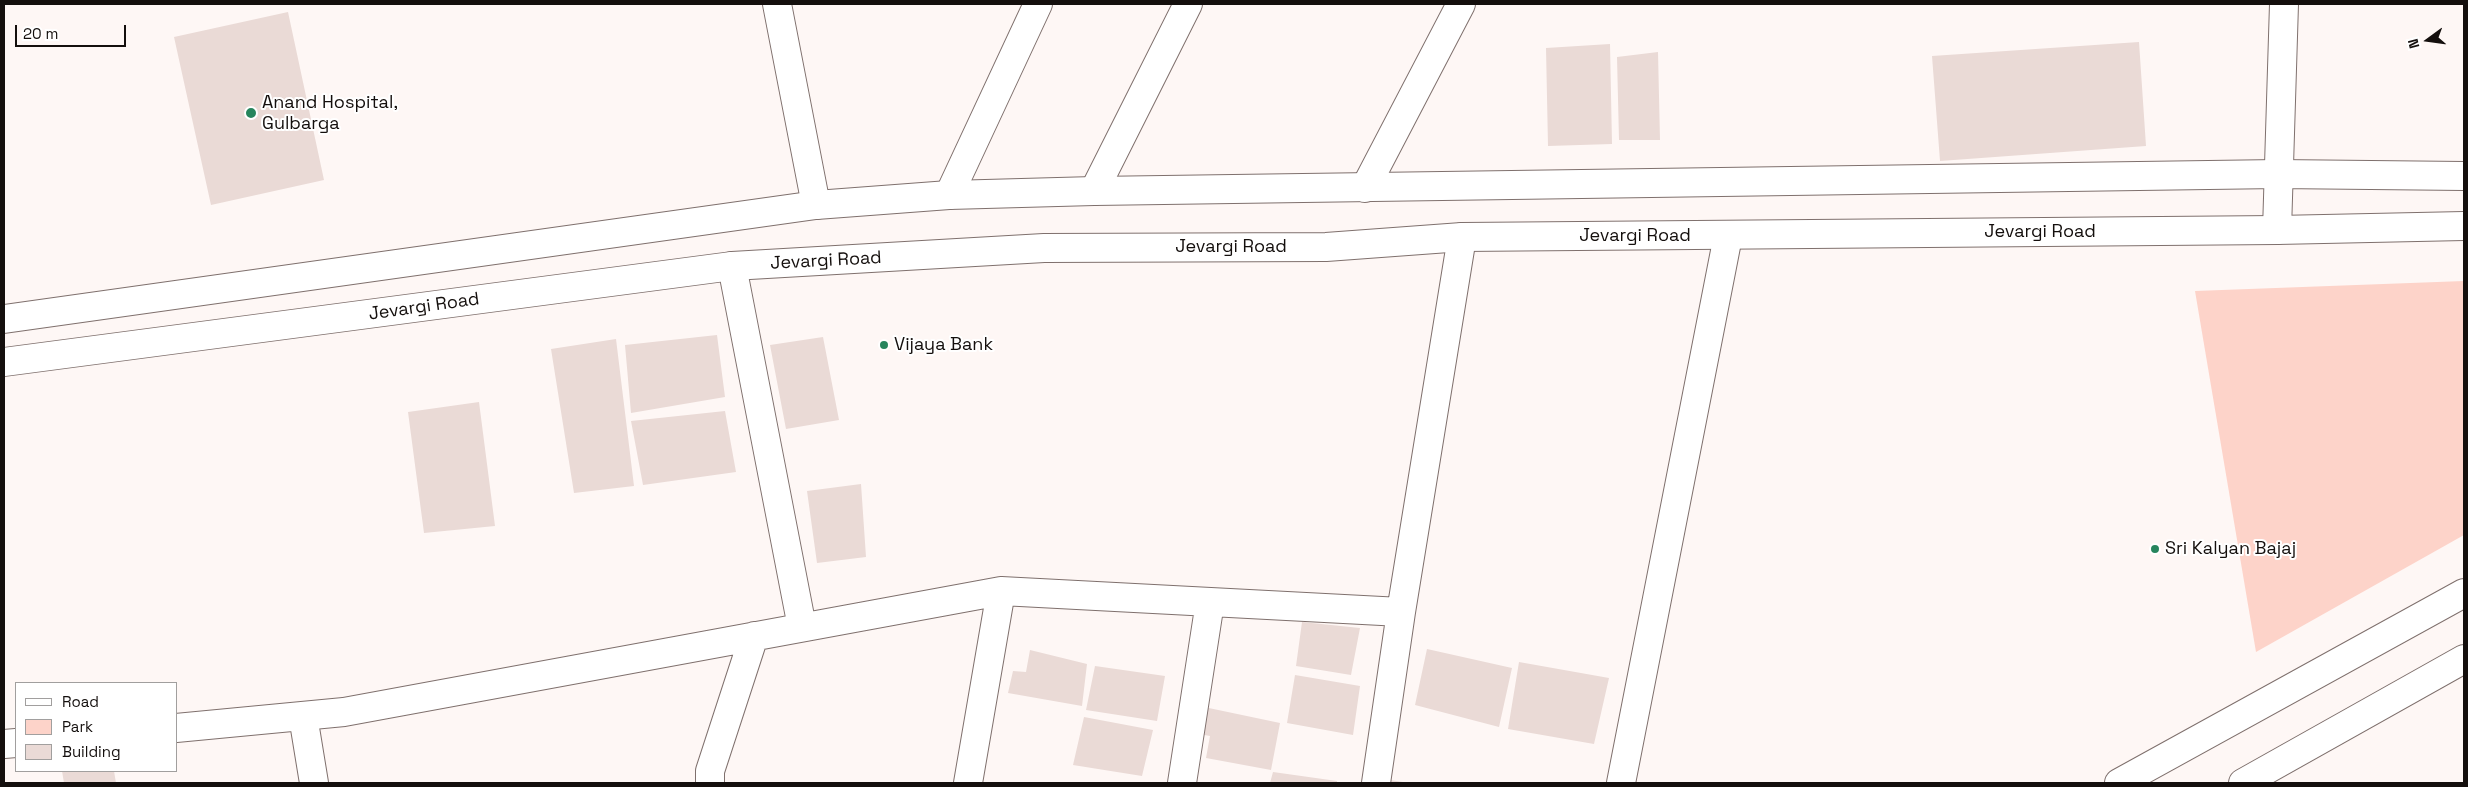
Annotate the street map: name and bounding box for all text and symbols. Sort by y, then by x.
scale bar [18,15,129,47]
north arrow [2403,15,2453,65]
text: 20 m [23,24,58,43]
text: N [2404,37,2423,50]
place label: Anand Hospital, Gulbarga [262,92,398,134]
marker: Anand Hospital, Gulbarga [244,106,258,120]
street label: Jevargi Road [1984,221,2096,243]
street label: Jevargi Road [1579,225,1691,247]
street label: Jevargi Road [1175,236,1287,258]
street label: Jevargi Road [770,247,882,275]
street label: Jevargi Road [367,289,481,325]
place label: Vijaya Bank [894,334,993,356]
marker: Vijaya Bank [878,339,890,351]
place label: Sri Kalyan Bajaj [2165,538,2296,560]
marker: Sri Kalyan Bajaj [2149,543,2161,555]
legend [15,682,178,772]
text: Road [62,692,99,711]
text: Park [62,717,93,736]
text: Building [62,742,121,761]

